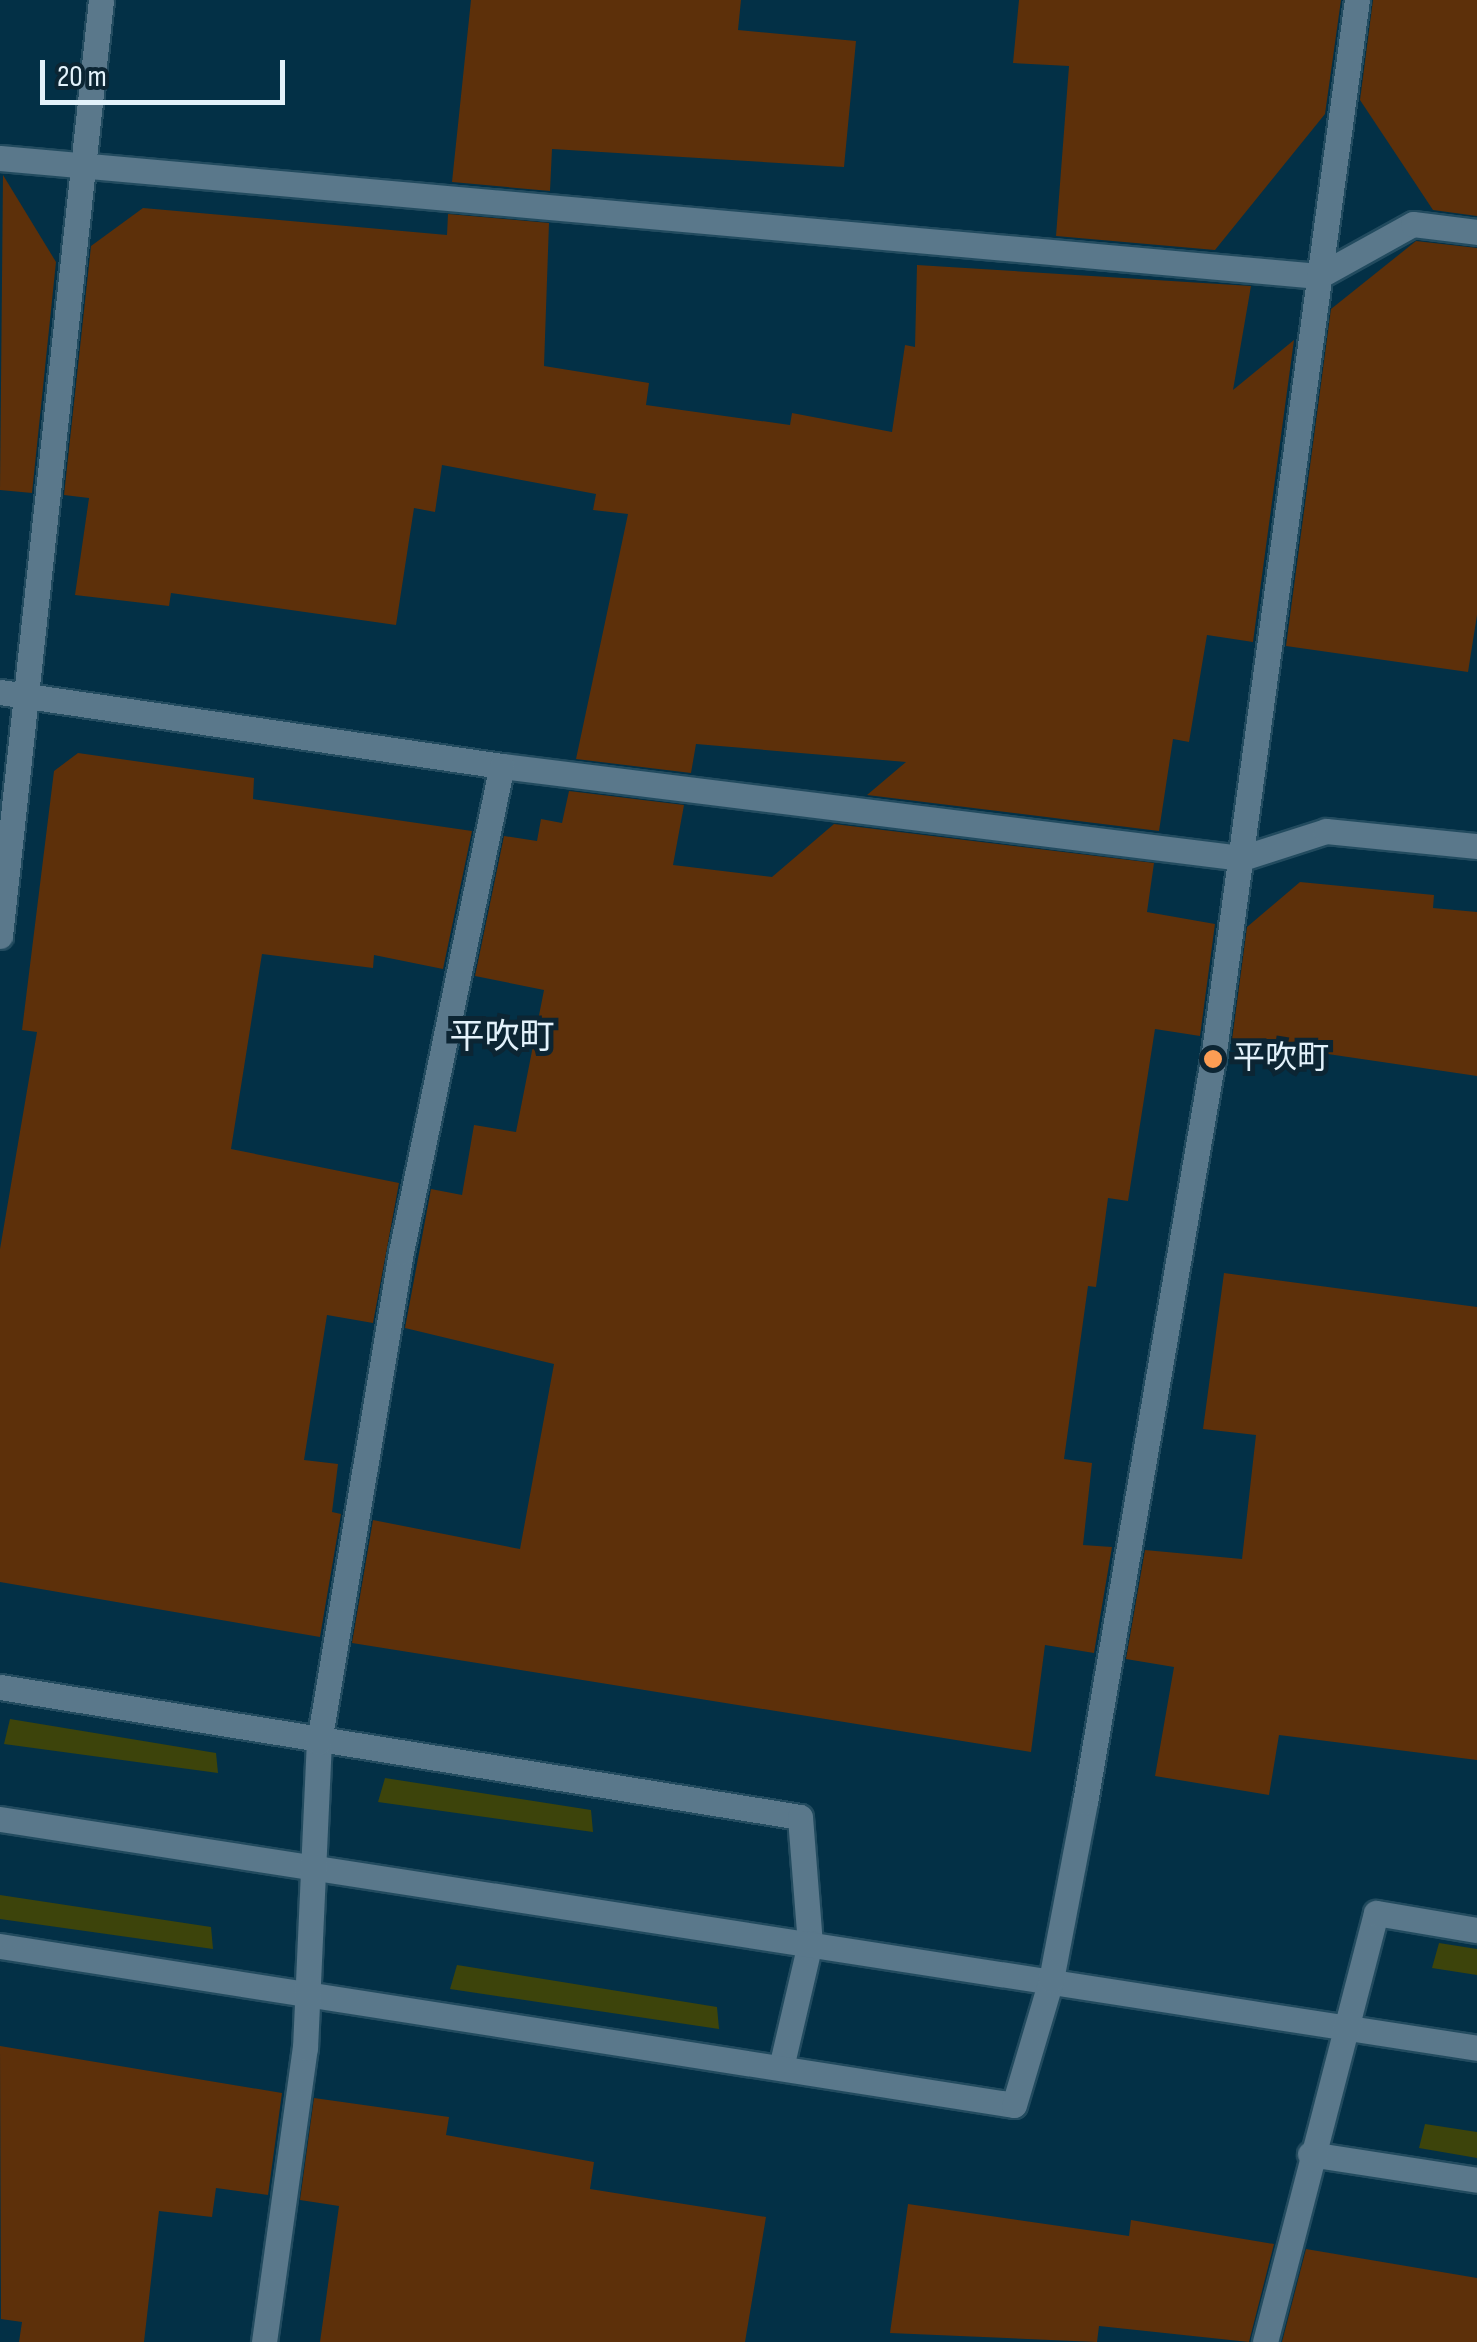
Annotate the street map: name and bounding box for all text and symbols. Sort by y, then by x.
scale bar [45,40,290,102]
text: 20 m [57,59,107,95]
district label: 平吹町 [450,1017,554,1059]
place label: 平吹町 [1233,1040,1329,1078]
marker: 平吹町 [1202,1048,1224,1070]

